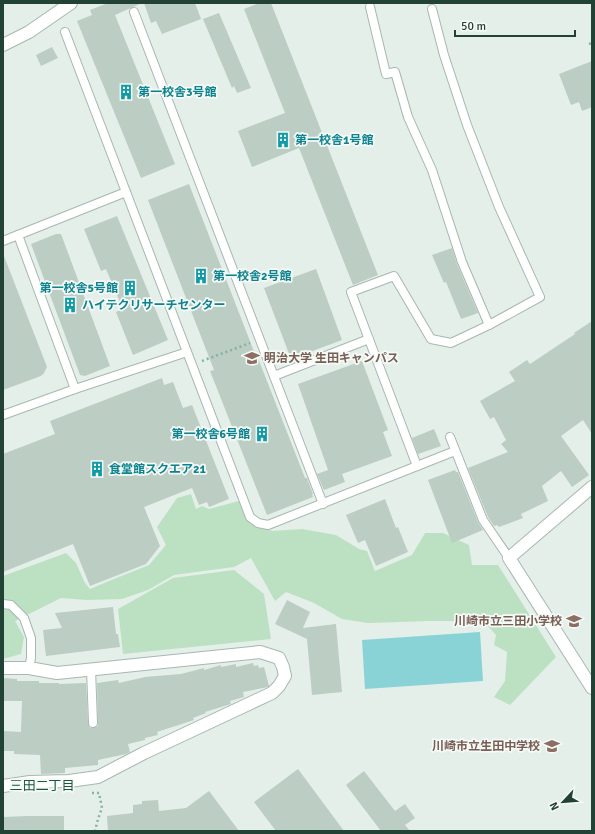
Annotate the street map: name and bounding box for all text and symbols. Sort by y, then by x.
scale bar [455,12,575,38]
text: 50 m [461,19,486,34]
building icon: 第一校舎3号館 [117,83,135,101]
place label: 第一校舎3号館 [138,85,216,100]
building icon: 第一校舎1号館 [274,131,292,149]
place label: 第一校舎1号館 [295,133,373,148]
building icon: 第一校舎2号館 [192,267,210,285]
place label: 第一校舎2号館 [213,269,291,284]
building icon: 第一校舎5号館 [121,279,139,297]
place label: 第一校舎5号館 [40,281,118,296]
building icon: ハイテクリサーチセンター [61,296,79,314]
place label: ハイテクリサーチセンター [82,298,226,313]
school or university icon: 明治大学 生田キャンパス [243,349,261,367]
place label: 明治大学 生田キャンパス [264,351,399,366]
building icon: 第一校舎6号館 [253,425,271,443]
place label: 第一校舎6号館 [172,427,250,442]
building icon: 食堂館スクエア21 [88,460,106,478]
place label: 食堂館スクエア21 [109,462,206,477]
school or university icon: 川崎市立三田小学校 [565,612,583,630]
place label: 川崎市立三田小学校 [454,614,562,629]
school or university icon: 川崎市立生田中学校 [543,737,561,755]
place label: 川崎市立生田中学校 [432,739,540,754]
district label: 三田二丁目 [9,778,75,794]
north arrow [543,782,583,822]
text: N [547,800,562,812]

